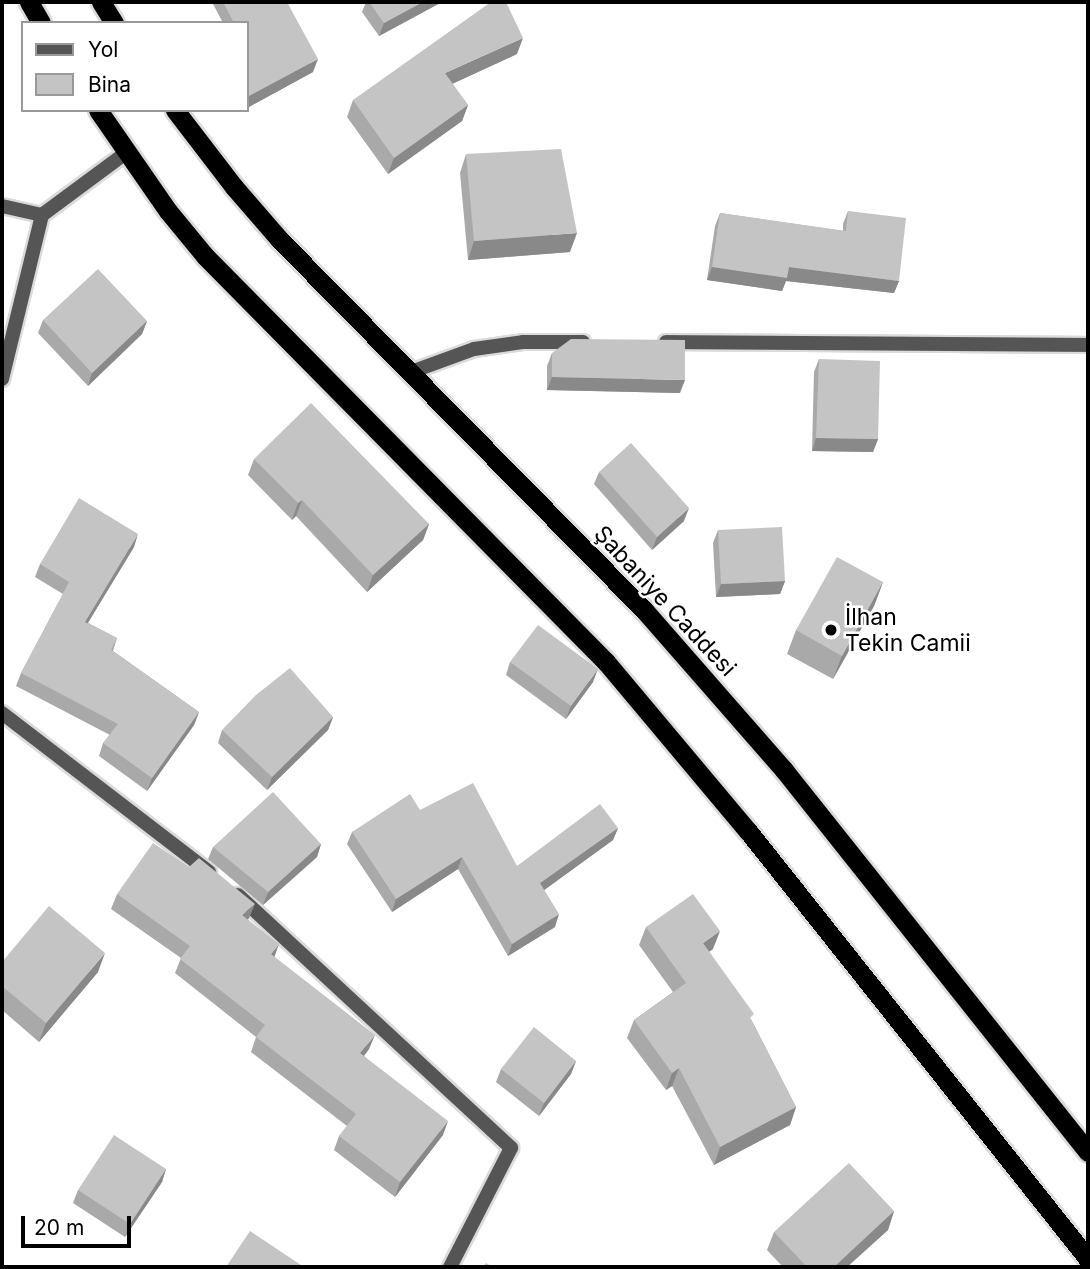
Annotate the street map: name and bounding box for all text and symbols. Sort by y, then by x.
legend [21,21,248,112]
text: Yol [88,37,118,62]
text: Bina [88,72,131,97]
street label: Şabaniye Caddesi [588,520,742,682]
place label: İlhan Tekin Camii [845,603,971,657]
marker: İlhan Tekin Camii [823,622,839,638]
scale bar [24,1202,135,1246]
text: 20 m [34,1215,84,1240]

